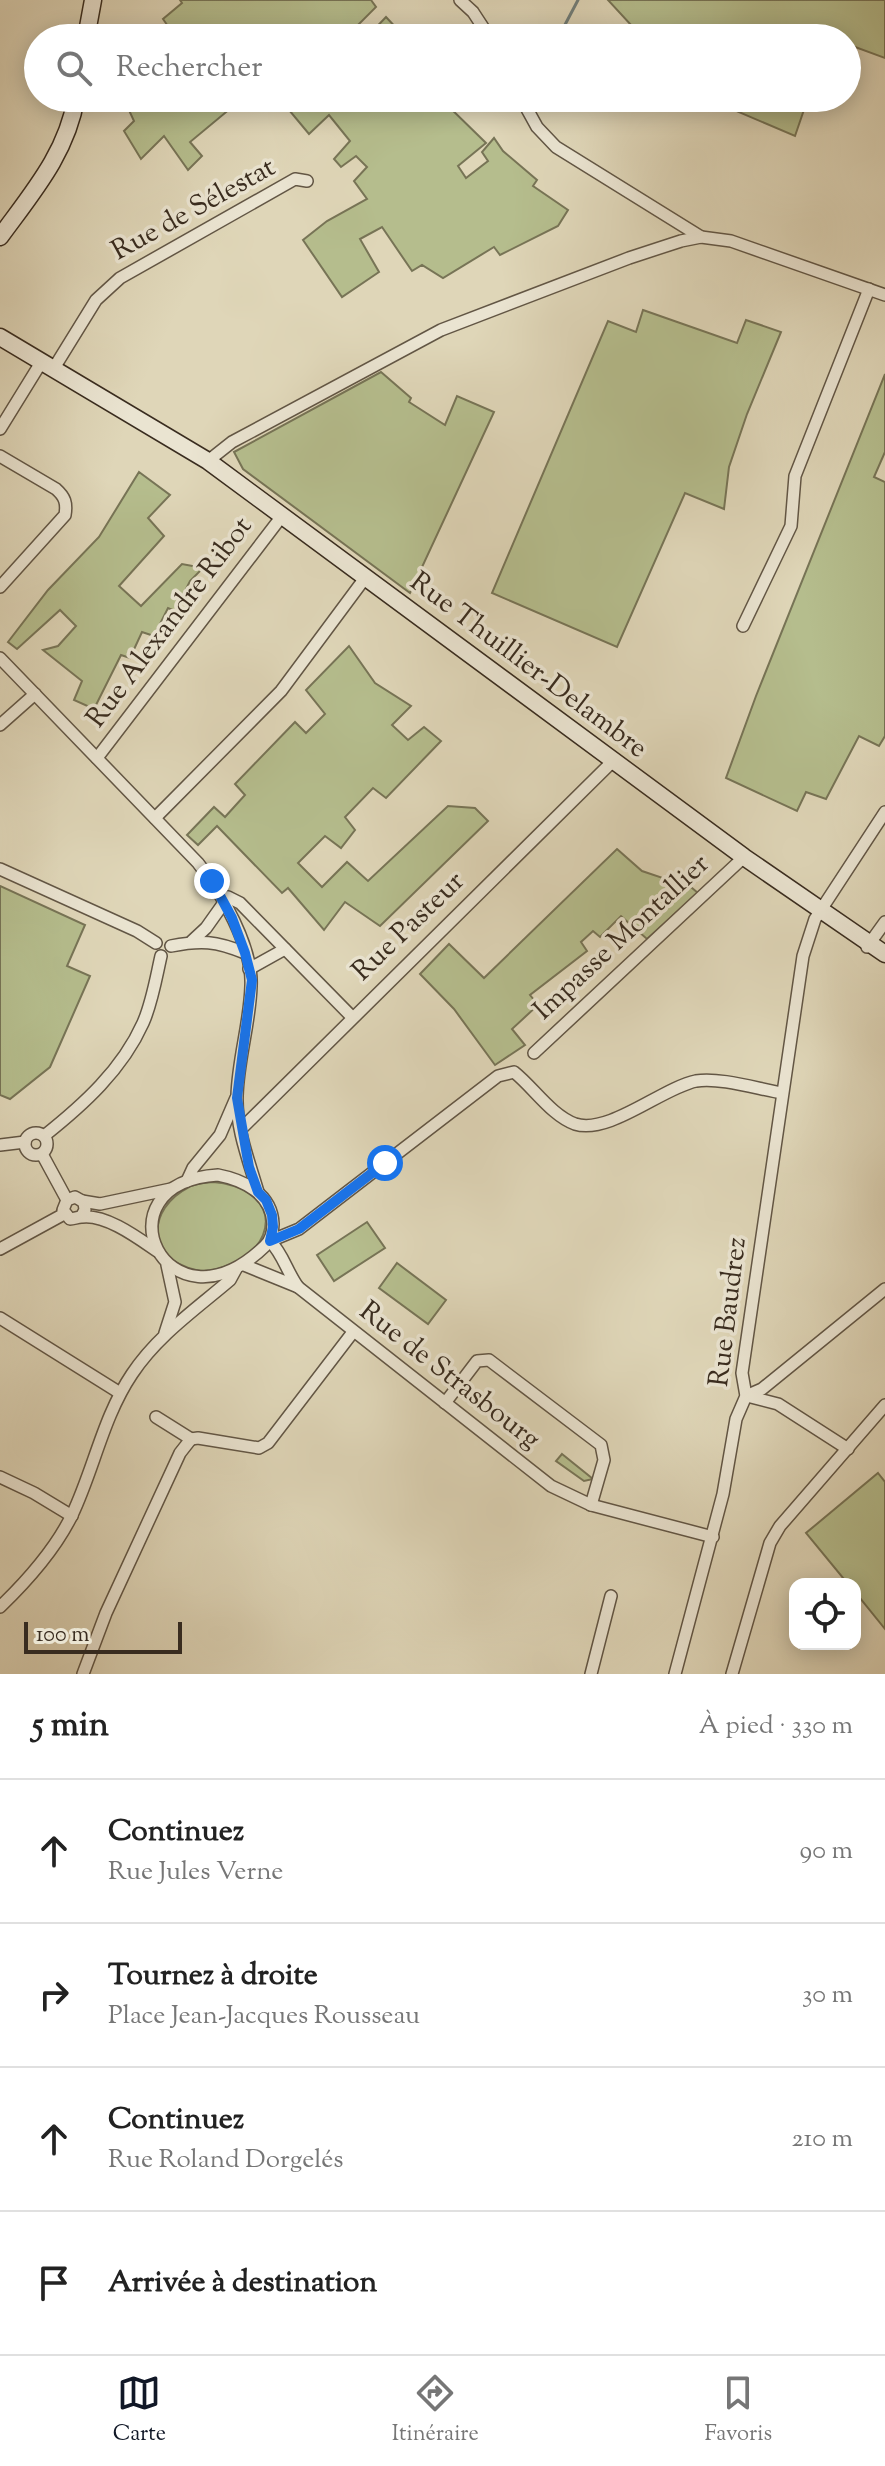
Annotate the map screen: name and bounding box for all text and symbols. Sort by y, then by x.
search box [24,24,861,112]
icon: search [52,46,96,90]
text: Rechercher [116,47,263,90]
street label: Rue de Sélestat [105,148,284,272]
street label: Rue Alexandre Ribot [77,509,263,737]
street label: Rue Thuillier-Delambre [401,563,655,769]
street label: Impasse Montallier [525,845,719,1030]
route end [194,863,230,899]
street label: Rue Pasteur [344,863,475,991]
route start [367,1145,403,1181]
street label: Rue Baudrez [700,1235,758,1389]
street label: Rue de Strasbourg [350,1292,548,1460]
map controls [789,1578,861,1650]
button: locate [789,1578,861,1650]
scale bar [24,1618,182,1654]
text: 100 m [36,1620,89,1652]
text: 5 min [32,1702,109,1751]
text: À pied · 330 m [699,1708,853,1745]
text: Continuez [108,1811,244,1854]
icon: ahead [32,1829,76,1873]
text: 90 m [800,1833,853,1870]
text: Rue Jules Verne [108,1854,283,1891]
text: Tournez à droite [108,1955,318,1998]
icon: right [32,1973,76,2017]
text: 30 m [802,1977,853,2014]
text: Place Jean-Jacques Rousseau [108,1998,420,2035]
text: Continuez [108,2099,244,2142]
icon: ahead [32,2117,76,2161]
text: 210 m [791,2121,853,2158]
text: Rue Roland Dorgelés [108,2142,344,2179]
icon: arrive [32,2261,76,2305]
text: Arrivée à destination [108,2262,377,2305]
tab: Carte [113,2371,166,2451]
tab: Itinéraire [392,2371,479,2451]
tab: Favoris [704,2371,772,2451]

